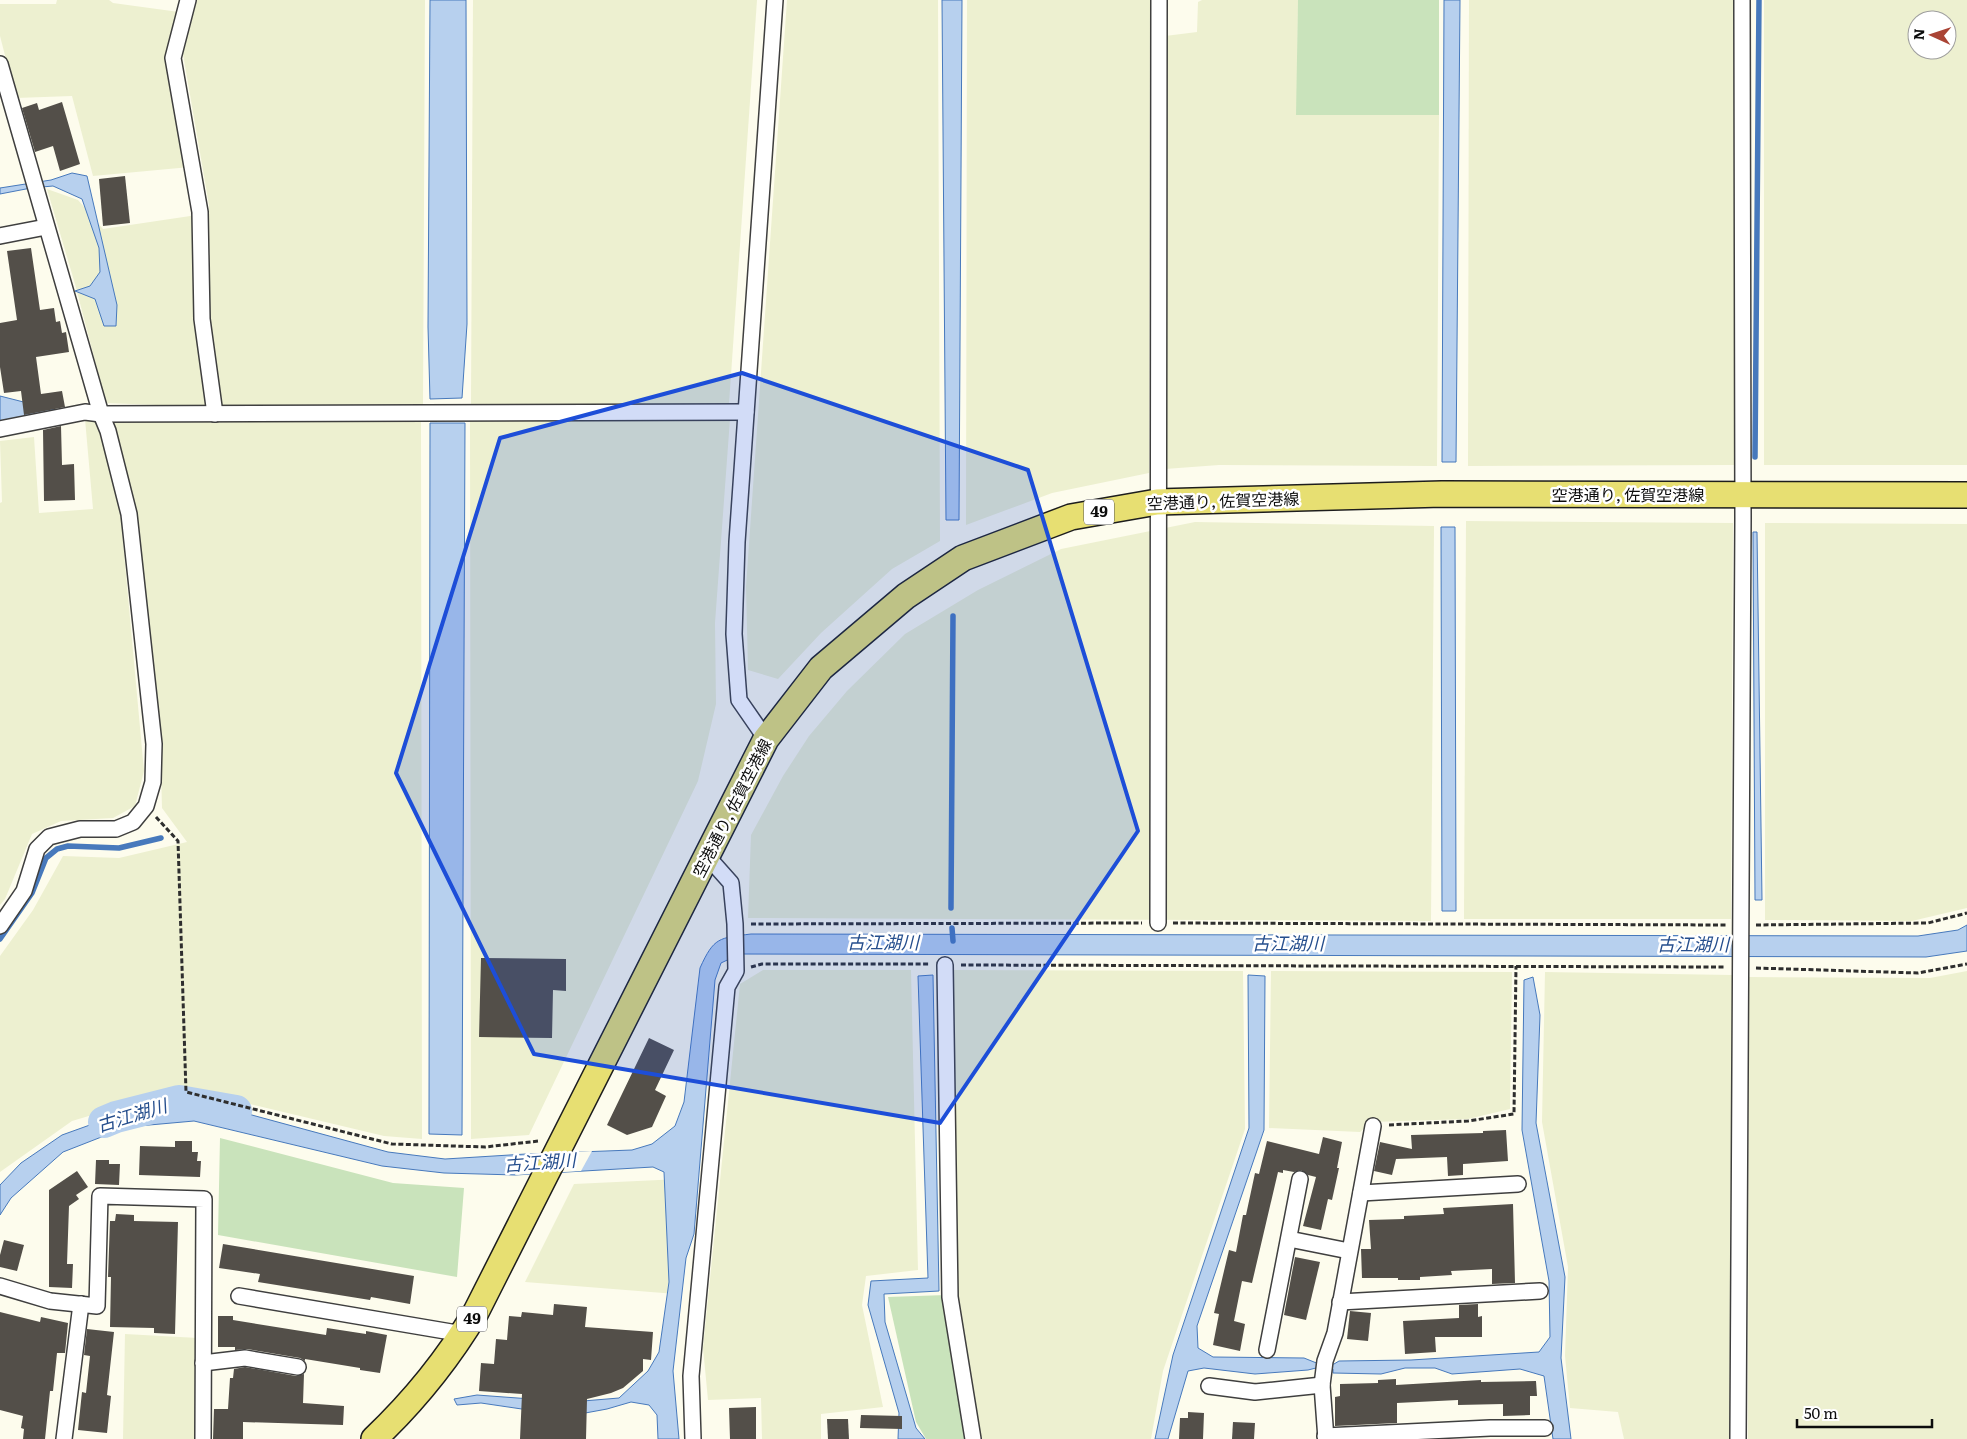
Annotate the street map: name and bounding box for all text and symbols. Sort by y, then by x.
north arrow [1907,10,1957,60]
text: N [1908,28,1928,41]
street label: 空港通り, 佐賀空港線 [1552,482,1704,506]
street label: 空港通り, 佐賀空港線 [1146,485,1300,515]
road number: 49 [1084,500,1114,524]
street label: 空港通り, 佐賀空港線 [686,734,776,881]
water label: 古江湖川 [847,928,921,955]
water label: 古江湖川 [1252,929,1326,956]
water label: 古江湖川 [1657,930,1731,957]
water label: 古江湖川 [93,1091,172,1138]
water label: 古江湖川 [503,1145,579,1177]
road number: 49 [457,1306,487,1332]
scale bar [1797,1396,1932,1428]
text: 50 m [1804,1401,1838,1424]

